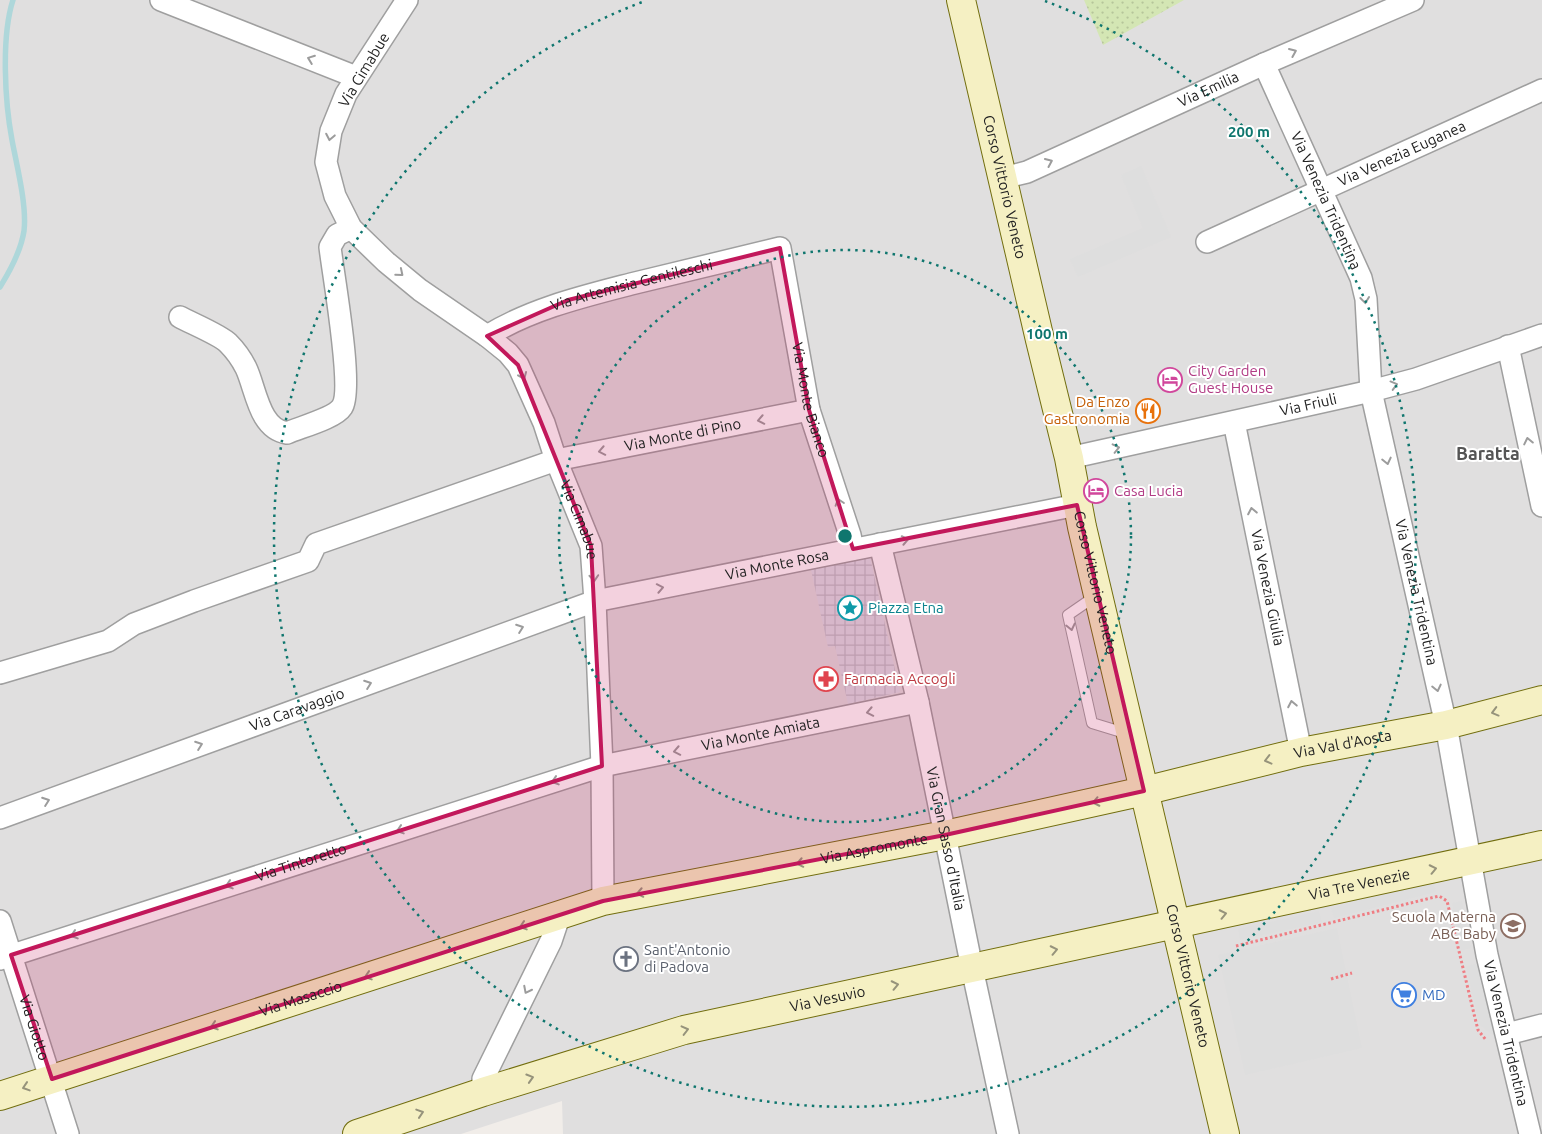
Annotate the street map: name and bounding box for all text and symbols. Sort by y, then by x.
street label: Via Cimabue [335,29,392,110]
one-way arrow [1288,47,1297,58]
one-way arrow [307,54,316,65]
street label: Via Emilia [1175,68,1241,110]
street label: Corso Vittorio Veneto [980,113,1030,260]
street label: Via Venezia Euganea [1335,117,1468,189]
text: 200 m [1228,123,1270,140]
street label: Via Venezia Tridentina [1288,129,1365,272]
one-way arrow [326,133,336,142]
one-way arrow [1044,157,1053,168]
street label: Via Artemisia Gentileschi [548,256,714,314]
one-way arrow [394,268,403,277]
one-way arrow [1359,297,1370,305]
text: 100 m [1026,325,1068,342]
street label: Via Monte Bianco [789,341,833,459]
place label: City Garden Guest House [1188,362,1273,396]
hotel icon: City Garden Guest House [1157,367,1183,393]
one-way arrow [517,371,528,380]
one-way arrow [1390,380,1399,391]
street label: Via Friuli [1278,390,1338,419]
place label: Da Enzo Gastronomia [1044,393,1130,427]
restaurant icon: Da Enzo Gastronomia [1135,398,1161,424]
one-way arrow [757,414,766,424]
street label: Via Monte di Pino [623,415,742,454]
one-way arrow [1524,437,1534,446]
one-way arrow [1112,443,1121,454]
district label: Baratta [1456,443,1520,463]
one-way arrow [597,445,606,455]
one-way arrow [1381,456,1392,465]
street label: Via Cimabue [557,477,601,560]
hotel icon: Casa Lucia [1083,478,1109,504]
place label: Casa Lucia [1114,482,1183,499]
one-way arrow [835,498,845,507]
one-way arrow [1248,506,1258,515]
street label: Corso Vittorio Veneto [1071,509,1121,656]
street label: Via Venezia Tridentina [1392,517,1441,667]
centre of rings [836,527,854,545]
street label: Via Venezia Giulia [1248,528,1288,647]
one-way arrow [901,535,910,546]
street label: Via Monte Rosa [724,546,830,583]
one-way arrow [588,574,599,582]
one-way arrow [656,583,665,594]
place icon: Piazza Etna [837,595,863,621]
place label: Piazza Etna [868,599,944,616]
one-way arrow [1065,623,1076,632]
one-way arrow [516,624,524,634]
pharmacy icon: Farmacia Accogli [813,666,839,692]
place label: Farmacia Accogli [844,670,956,687]
one-way arrow [363,680,371,690]
one-way arrow [1431,683,1442,692]
street label: Via Caravaggio [247,684,347,734]
one-way arrow [1287,700,1298,709]
one-way arrow [866,706,875,716]
one-way arrow [1490,706,1499,717]
street label: Via Monte Amiata [700,713,821,754]
street label: Via Val d'Aosta [1292,726,1393,762]
one-way arrow [194,741,202,751]
one-way arrow [672,745,681,755]
one-way arrow [1264,755,1272,765]
street label: Via Gran Sasso d'Italia [923,765,969,912]
one-way arrow [551,775,560,785]
one-way arrow [1092,796,1101,807]
one-way arrow [41,797,50,807]
one-way arrow [397,824,405,834]
street label: Via Aspromonte [819,829,929,867]
street label: Via Tintoretto [253,839,349,885]
one-way arrow [796,857,804,867]
one-way arrow [1429,864,1438,875]
street label: Via Tre Venezie [1307,865,1411,903]
one-way arrow [225,879,234,889]
one-way arrow [636,888,645,898]
street label: Corso Vittorio Veneto [1163,902,1213,1049]
place label: Scuola Materna ABC Baby [1392,908,1496,942]
one-way arrow [1219,909,1228,920]
school or university icon: Scuola Materna ABC Baby [1500,913,1526,939]
one-way arrow [519,920,528,930]
one-way arrow [71,929,79,939]
place label: Sant'Antonio di Padova [644,941,731,975]
church icon: Sant'Antonio di Padova [613,946,639,972]
one-way arrow [1050,946,1059,956]
street label: Via Venezia Tridentina [1481,958,1532,1108]
one-way arrow [365,970,373,980]
street label: Via Masaccio [257,977,344,1020]
one-way arrow [891,980,900,990]
street label: Via Vesuvio [788,982,867,1015]
supermarket icon: MD [1391,982,1417,1008]
one-way arrow [523,985,533,994]
place label: MD [1422,986,1446,1003]
street label: Via Giotto [16,993,53,1062]
one-way arrow [210,1021,218,1031]
one-way arrow [681,1025,690,1036]
one-way arrow [525,1074,534,1084]
one-way arrow [22,1082,31,1092]
one-way arrow [416,1109,424,1119]

